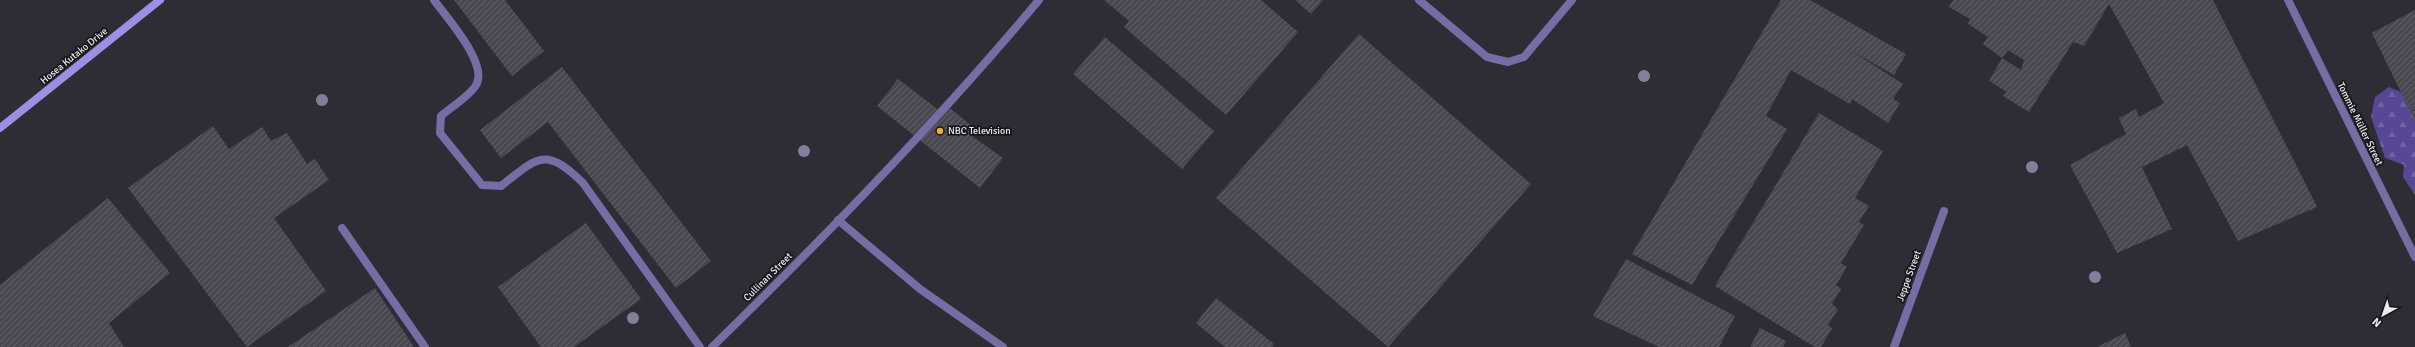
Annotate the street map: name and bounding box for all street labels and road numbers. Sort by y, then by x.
street label: Hosea Kutako Drive [38,25,110,87]
street label: Tommie Müller Street [2335,80,2386,168]
street label: Jeppe Street [1894,248,1924,303]
street label: Cullinan Street [741,250,795,304]

